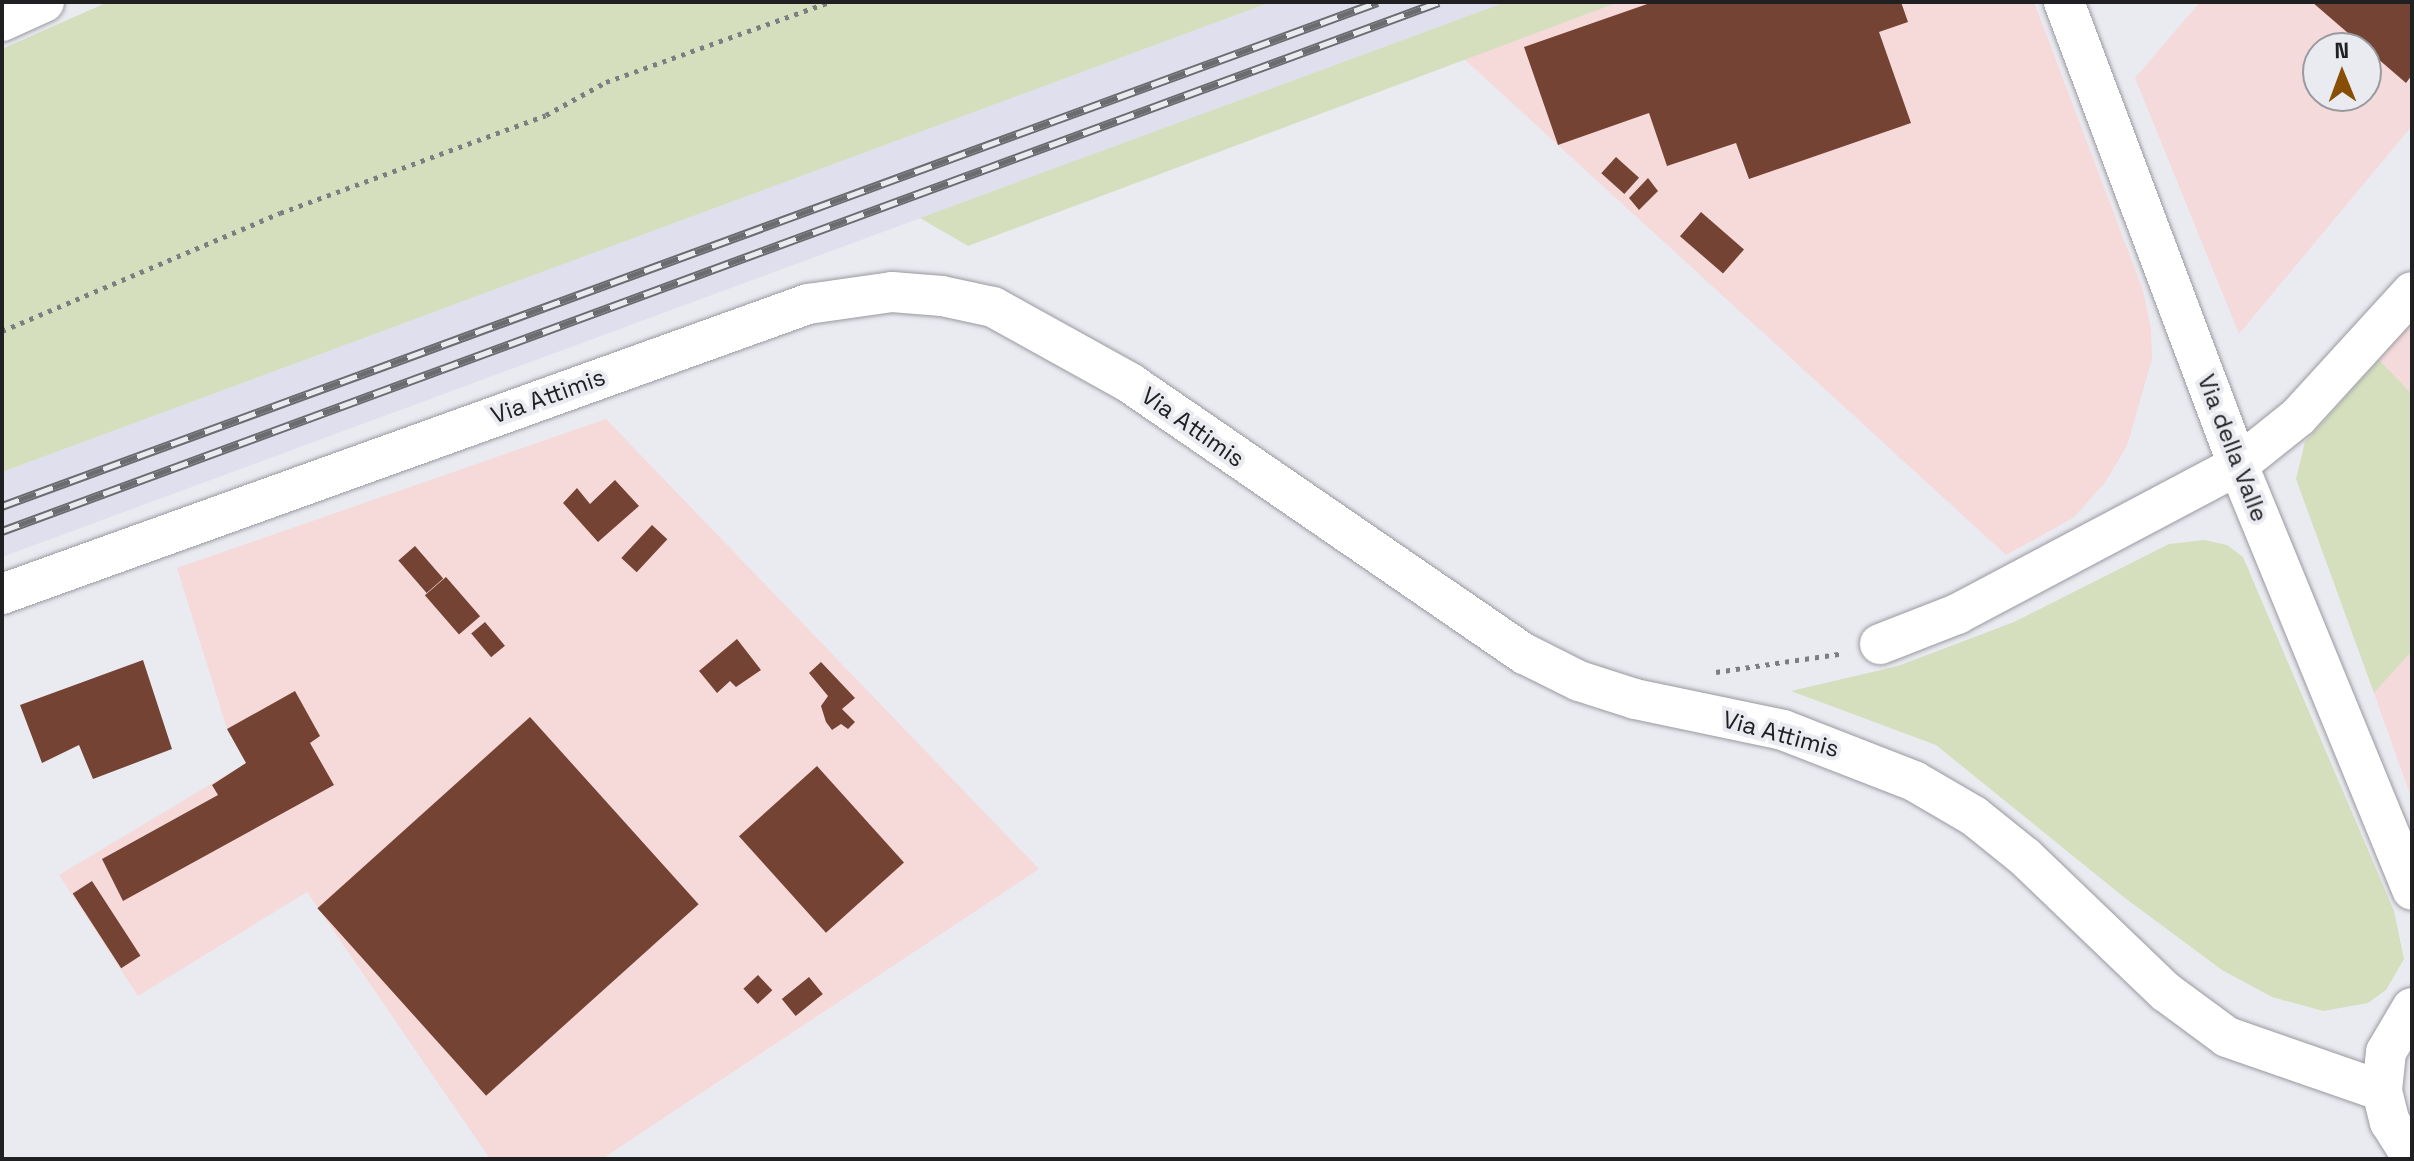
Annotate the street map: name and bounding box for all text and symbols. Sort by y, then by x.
north arrow [2302,32,2382,112]
text: N [2334,36,2349,64]
street label: Via Attimis [487,362,609,430]
street label: Via della Valle [2192,370,2274,526]
street label: Via Attimis [1136,381,1250,473]
street label: Via Attimis [1719,705,1843,763]

